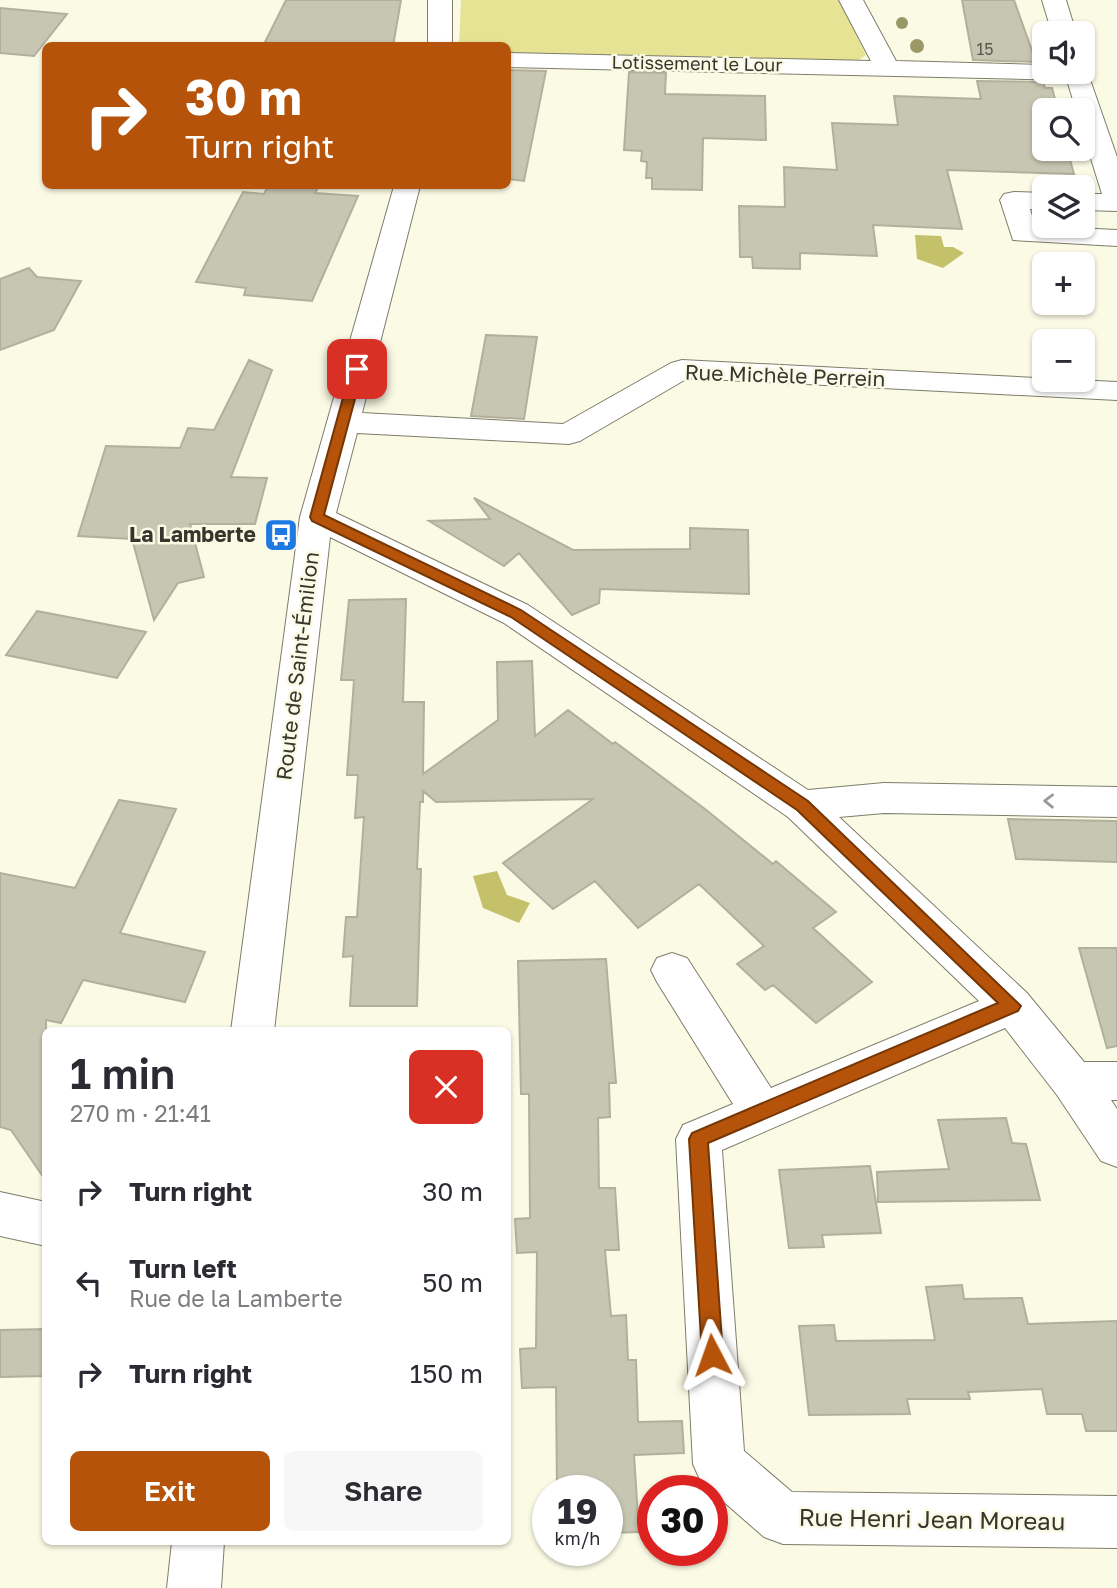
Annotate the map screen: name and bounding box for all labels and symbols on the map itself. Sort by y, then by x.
house number: 15 [976,39,994,59]
street label: Lotissement le Lour [611,51,783,75]
pin [327,339,387,399]
street label: Rue Michèle Perrein [684,359,886,391]
bus stop icon: La Lamberte [262,516,300,554]
place label: La Lamberte [129,521,256,547]
street label: Route de Saint-Émilion [270,550,324,782]
one-way arrow [1043,793,1054,808]
position arrow [675,1318,749,1392]
speed limit sign: 30 [637,1475,728,1566]
street label: Rue Henri Jean Moreau [798,1502,1066,1535]

